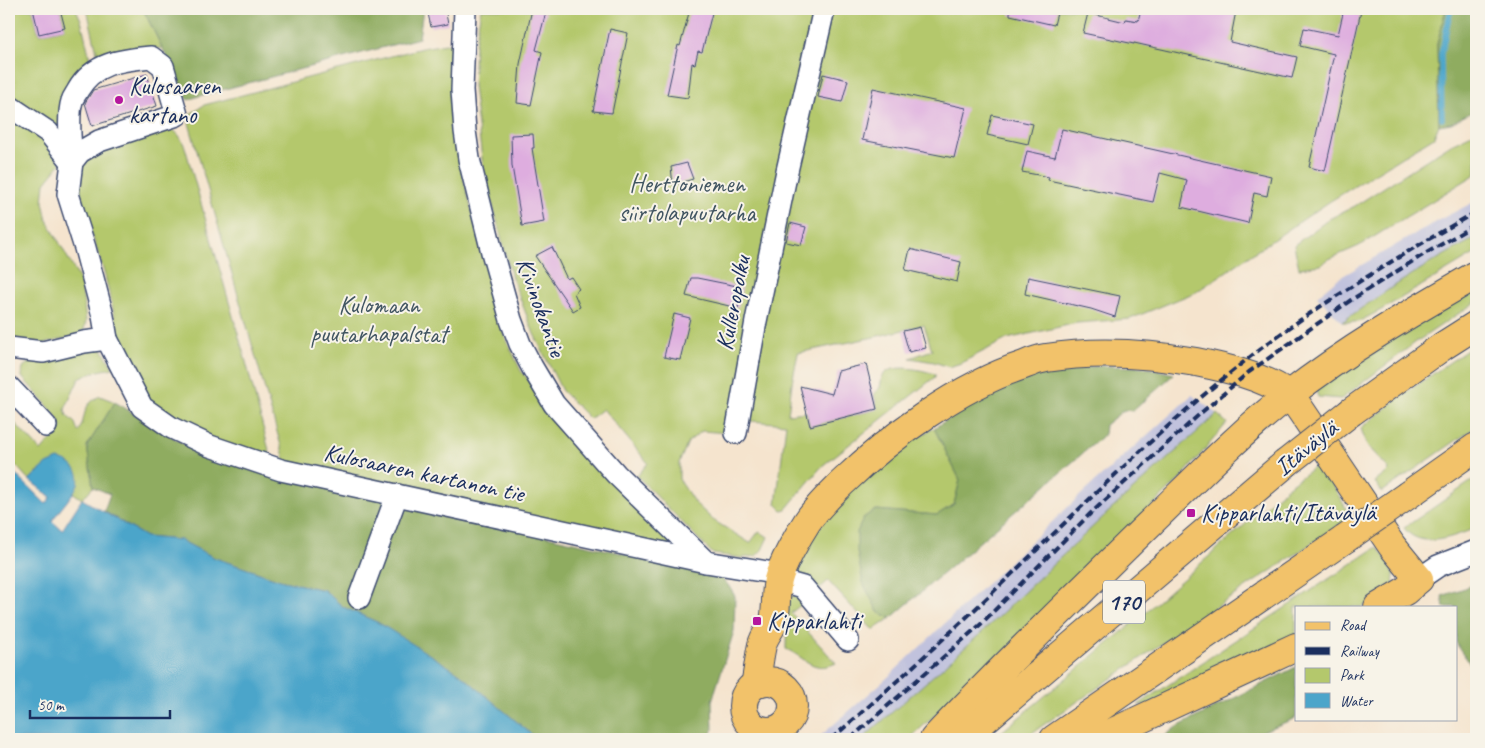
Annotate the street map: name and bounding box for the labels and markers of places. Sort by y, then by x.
place label: Kulosaaren kartano [129,70,221,131]
marker: Kulosaaren kartano [113,94,125,106]
place label: Kipparlahti/Itäväylä [1201,497,1378,529]
marker: Kipparlahti/Itäväylä [1185,507,1197,519]
place label: Kipparlahti [767,605,864,637]
marker: Kipparlahti [751,615,763,627]

